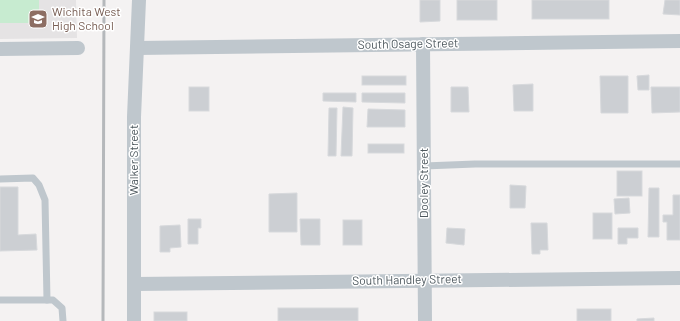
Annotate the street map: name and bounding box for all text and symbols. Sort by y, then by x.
place label: Wichita West High School [52,4,121,32]
school or university icon: Wichita West High School [27,8,49,30]
street label: South Osage Street [358,35,458,51]
street label: Walker Street [126,125,140,195]
street label: Dooley Street [416,148,430,218]
street label: South Handley Street [352,271,462,287]

